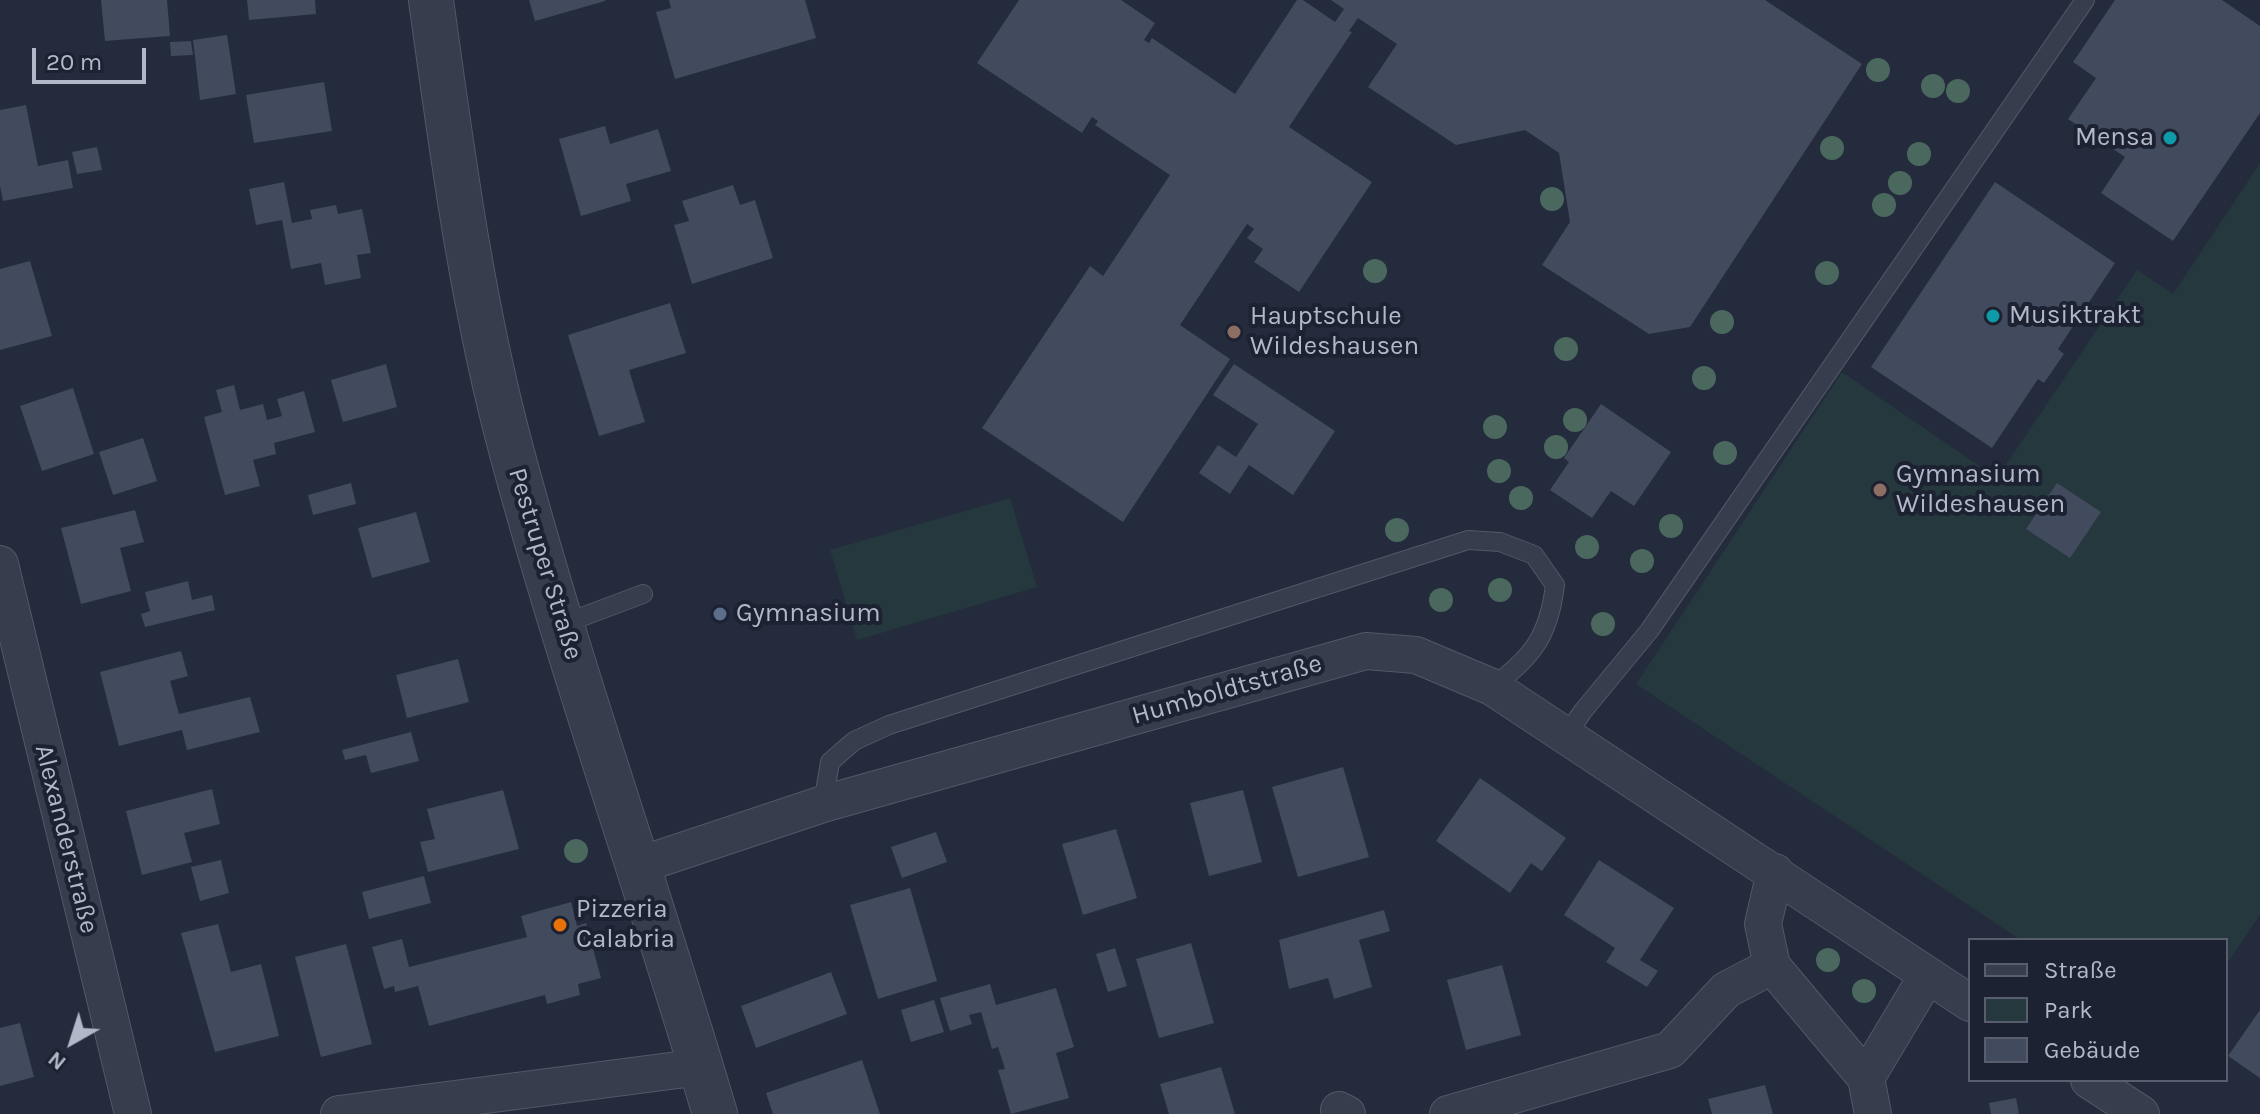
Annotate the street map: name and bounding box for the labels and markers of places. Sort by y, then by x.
place label: Mensa [2075,122,2154,154]
marker: Mensa [2161,129,2179,147]
place label: Musiktrakt [2009,300,2141,332]
place label: Hauptschule Wildeshausen [1250,301,1419,362]
marker: Musiktrakt [1984,307,2002,325]
marker: Hauptschule Wildeshausen [1225,323,1243,341]
place label: Gymnasium Wildeshausen [1896,459,2065,520]
marker: Gymnasium Wildeshausen [1871,481,1889,499]
place label: Gymnasium [736,598,881,630]
marker: Gymnasium [711,605,729,623]
place label: Pizzeria Calabria [576,894,675,956]
marker: Pizzeria Calabria [551,916,569,934]

